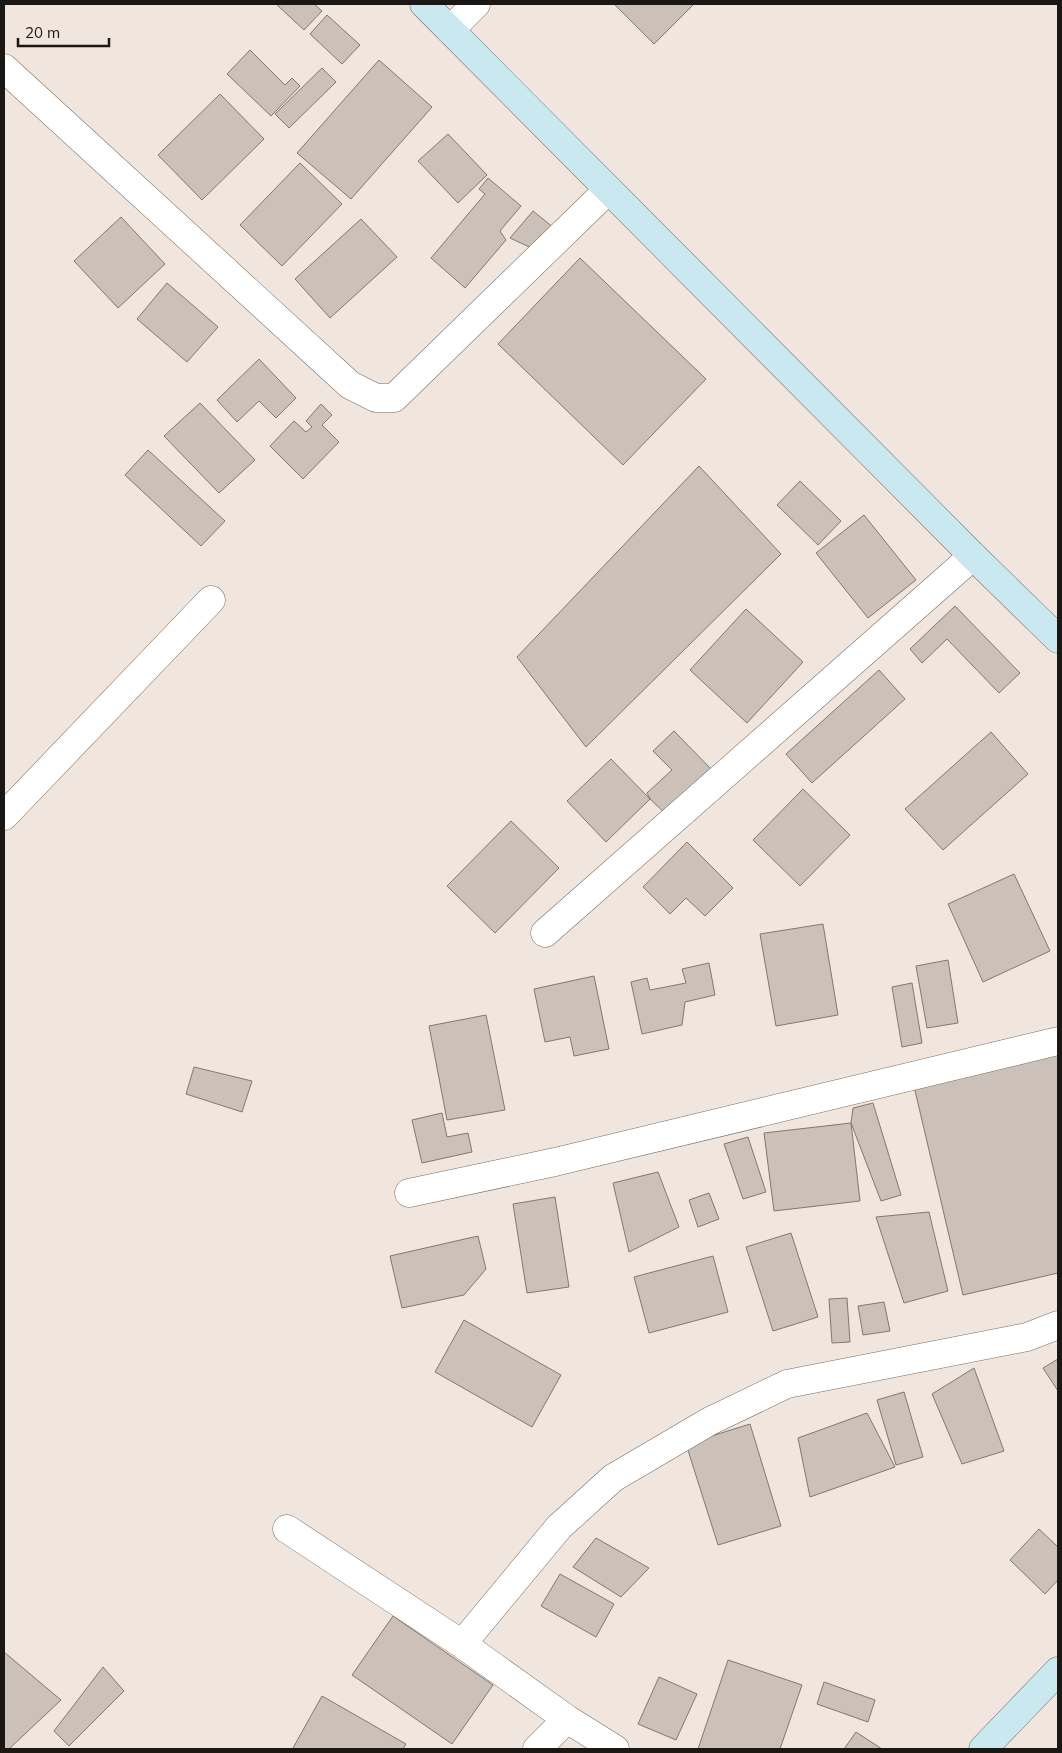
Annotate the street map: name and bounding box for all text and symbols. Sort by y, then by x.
scale bar [18,15,109,47]
text: 20 m [25,23,60,42]

